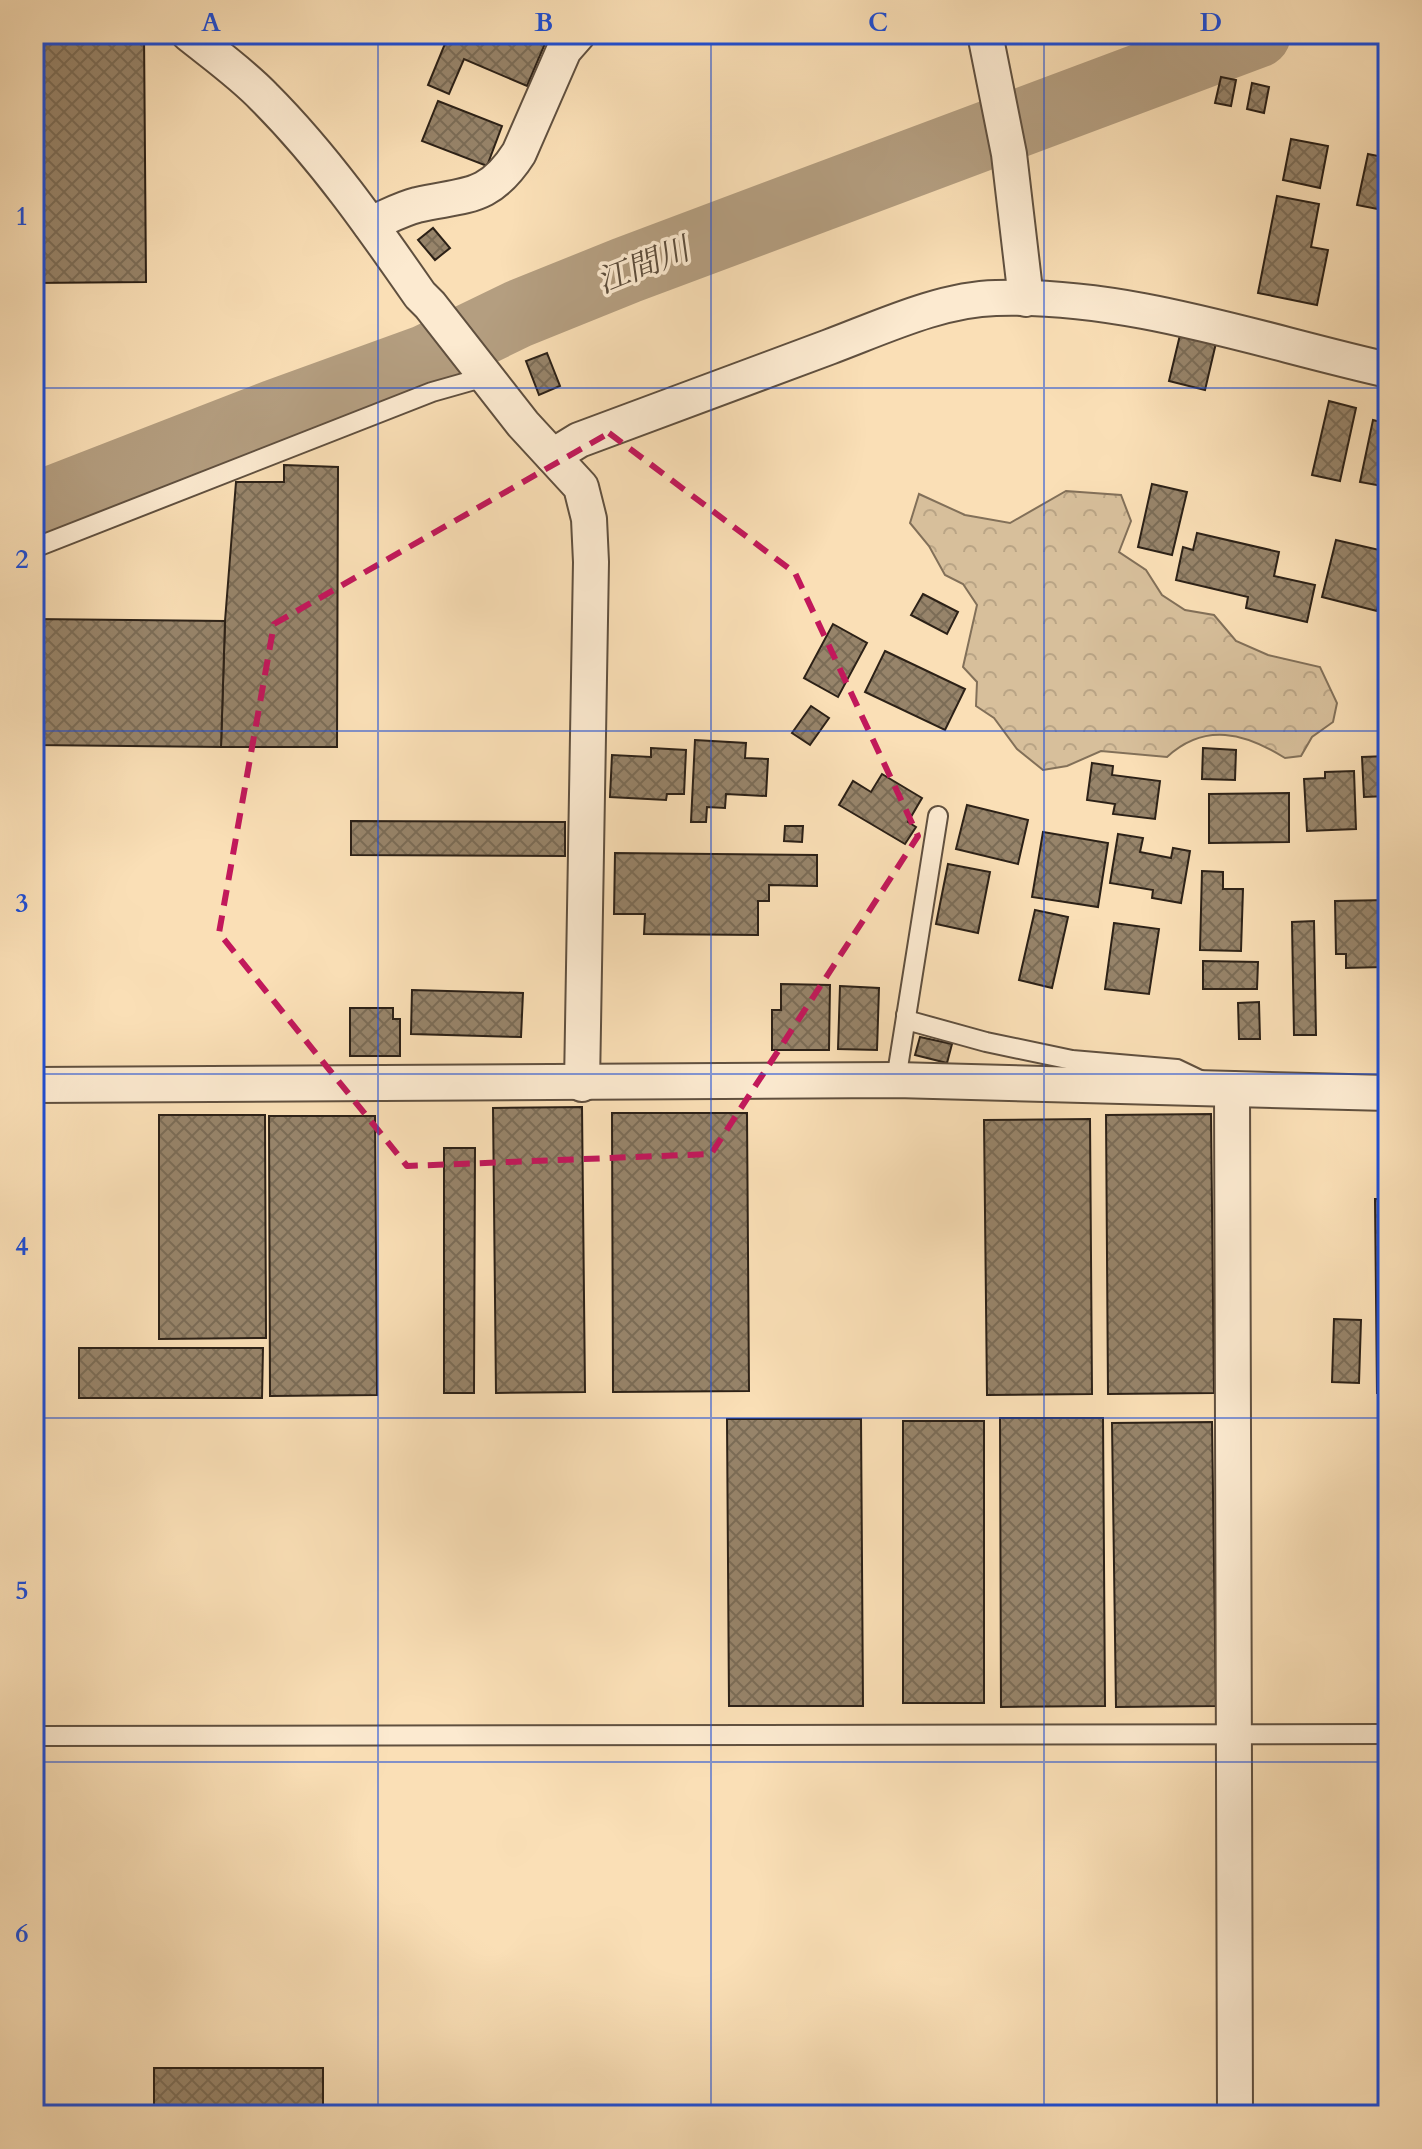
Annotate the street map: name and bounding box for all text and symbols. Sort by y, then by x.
text: A [201,5,221,40]
text: B [535,5,553,40]
text: C [868,5,888,40]
text: D [1200,5,1222,40]
text: 1 [15,199,29,234]
water label: 江間川 [591,226,699,304]
text: 2 [15,542,29,577]
text: 3 [15,886,29,921]
text: 4 [15,1229,29,1264]
text: 5 [15,1573,29,1608]
text: 6 [15,1916,29,1951]

